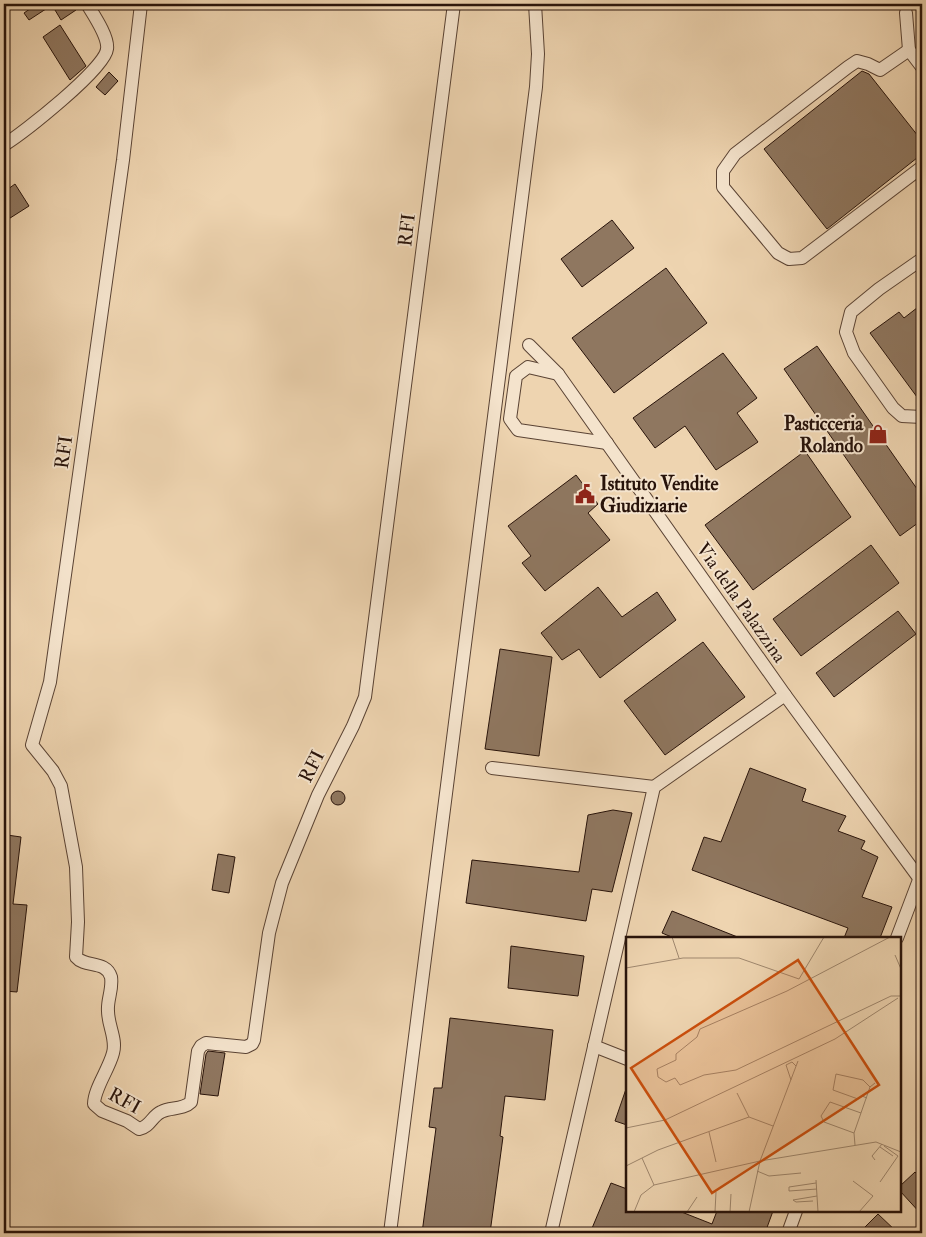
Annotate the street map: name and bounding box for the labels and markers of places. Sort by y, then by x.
place label: Pasticceria Rolando [784,412,864,458]
shop icon: Pasticceria Rolando [867,423,889,445]
place label: Istituto Vendite Giudiziarie [600,472,718,518]
public building icon: Istituto Vendite Giudiziarie [574,483,596,505]

